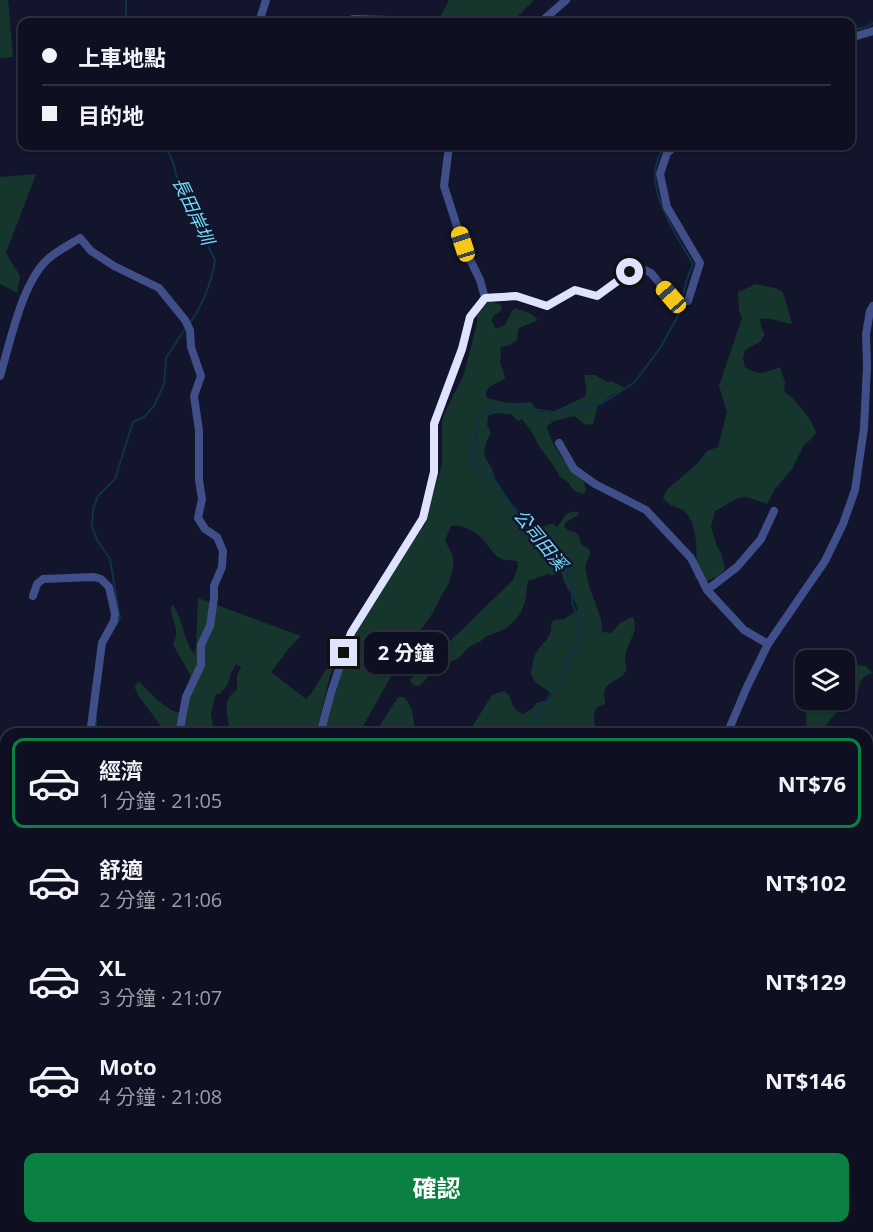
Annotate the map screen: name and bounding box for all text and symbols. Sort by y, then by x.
text: 上車地點 [78,42,166,72]
text: 目的地 [78,100,144,130]
water label: 長田岸圳 [168,173,221,251]
car [449,224,477,264]
route start [616,258,643,285]
car [652,278,690,316]
water label: 公司田溪 [509,504,575,577]
callout: 2 分鐘 [365,632,449,674]
route end [330,639,357,666]
text: 2 分鐘 [378,639,434,666]
map controls [795,650,855,710]
button: layers [795,650,855,710]
text: 經濟 [99,755,143,785]
icon: car [27,756,81,810]
text: NT$76 [778,768,846,798]
text: 1 分鐘 · 21:05 [99,787,222,814]
text: 舒適 [99,854,143,884]
icon: car [27,855,81,909]
text: NT$102 [765,867,846,897]
text: 2 分鐘 · 21:06 [99,886,222,913]
text: XL [99,952,126,982]
icon: car [27,954,81,1008]
text: NT$129 [765,966,846,996]
text: 3 分鐘 · 21:07 [99,984,222,1011]
text: Moto [99,1051,157,1081]
icon: car [27,1053,81,1107]
text: NT$146 [765,1065,846,1095]
text: 4 分鐘 · 21:08 [99,1083,222,1110]
button: 確認 [24,1153,849,1222]

